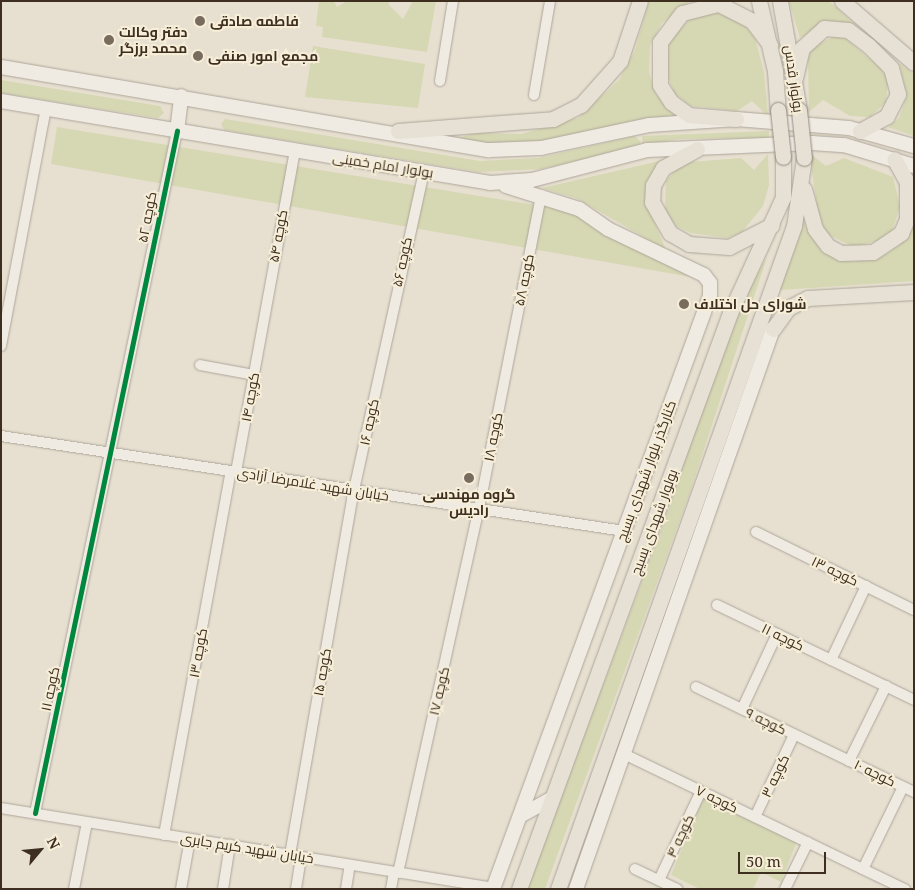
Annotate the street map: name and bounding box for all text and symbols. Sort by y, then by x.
place label: فاطمه صادقی [210,13,299,29]
marker: فاطمه صادقی [194,15,206,27]
place label: دفتر وکالت محمد برزگر [119,24,187,56]
marker: دفتر وکالت محمد برزگر [103,34,115,46]
street label: بولوار قدس [781,44,807,114]
place label: مجمع امور صنفی [208,48,318,64]
marker: مجمع امور صنفی [192,50,204,62]
street label: بولوار امام خمینی [331,149,435,181]
street label: کوچه ۵۲ [134,190,160,244]
street label: کوچه ۵۴ [265,208,291,264]
street label: کوچه ۵۶ [389,235,415,289]
street label: کوچه ۵۸ [511,253,537,307]
place label: شورای حل اختلاف [694,296,806,312]
marker: شورای حل اختلاف [678,298,690,310]
street label: کوچه ۱۴ [237,371,263,423]
street label: کوچه ۱۶ [356,397,382,447]
street label: کنارگذر بلوار شهدای بسیج [613,398,679,544]
street label: کوچه ۱۸ [480,411,506,463]
street label: خیابان شهید غلامرضا آزادی [236,464,390,504]
street label: بولوار شهدای بسیج [627,467,681,577]
marker: گروه مهندسی رادیس [463,472,475,484]
place label: گروه مهندسی رادیس [422,486,516,518]
street label: کوچه ۱۳ [809,552,861,590]
street label: کوچه ۱۱ [759,620,807,654]
street label: کوچه ۱۳ [185,627,211,679]
street label: کوچه ۱۵ [310,647,334,697]
street label: کوچه ۱۱ [37,665,63,713]
street label: کوچه ۱۷ [425,665,453,717]
street label: کوچه ۹ [743,704,789,738]
street label: کوچه ۳ [757,752,793,800]
street label: کوچه ۱۰ [851,756,899,790]
street label: کوچه ۷ [693,782,741,816]
street label: کوچه ۴ [663,812,697,860]
north arrow [15,825,65,875]
street label: خیابان شهید کریم جابری [179,829,315,867]
text: N [43,833,65,852]
scale bar [740,842,828,874]
text: 50 m [746,851,781,871]

